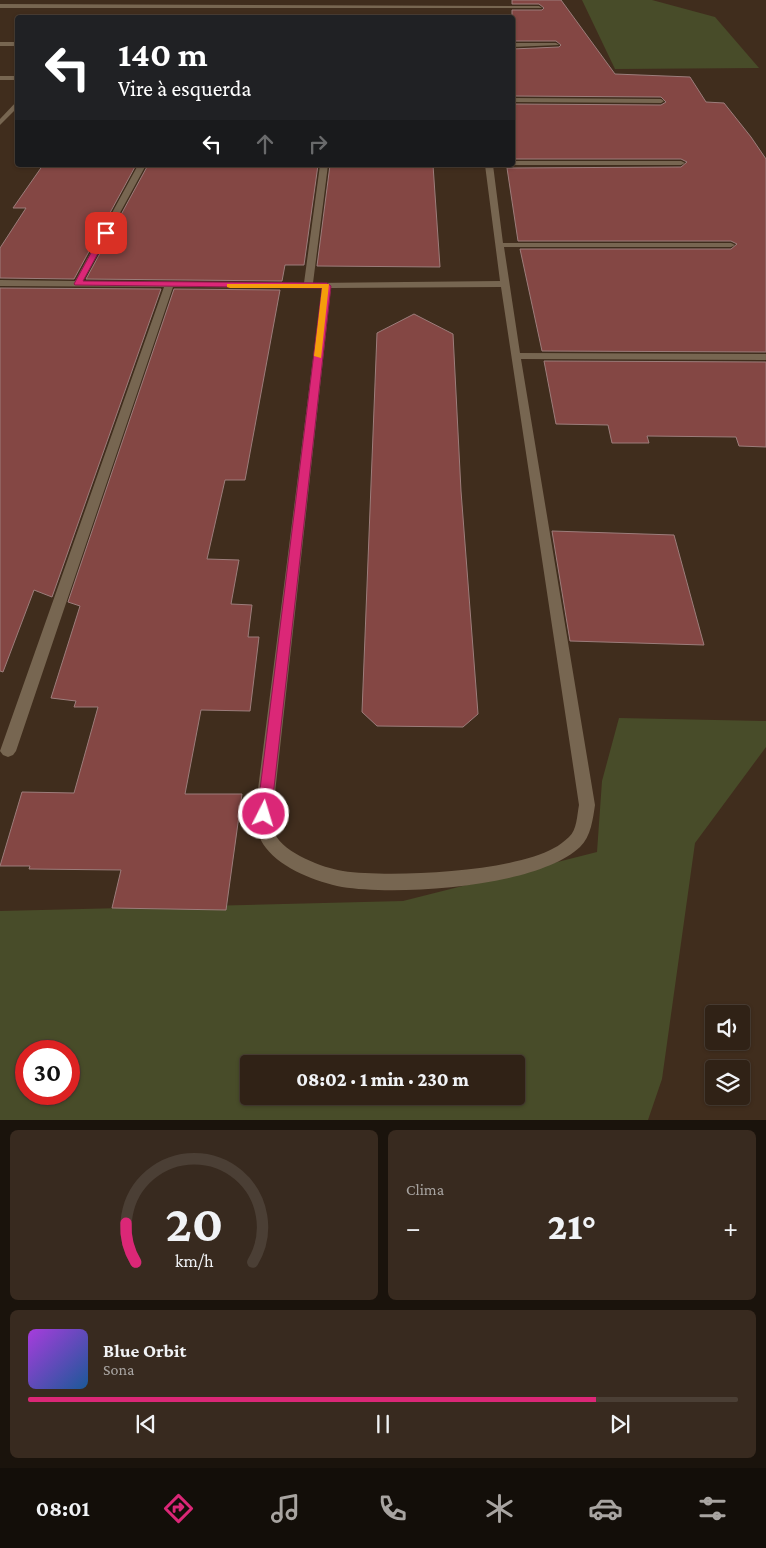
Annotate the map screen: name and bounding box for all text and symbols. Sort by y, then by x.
icon: left [35,35,100,100]
text: 140 m [118,35,208,74]
text: Vire à esquerda [118,76,251,101]
icon: left [198,130,226,158]
icon: ahead [251,130,279,158]
icon: right [304,130,332,158]
pin [85,212,127,254]
icon: arrive [92,219,120,247]
position arrow [237,787,289,839]
map controls [705,1005,750,1105]
button: sound [705,1005,750,1050]
speed limit sign: 30 [15,1040,80,1105]
button: layers [705,1060,750,1105]
text: 08:02 · 1 min · 230 m [296,1069,469,1090]
text: Clima [406,1181,444,1198]
text: 20 [165,1194,223,1252]
text: 21° [548,1205,596,1247]
text: − [406,1212,421,1243]
text: + [723,1212,738,1243]
text: km/h [175,1251,214,1271]
text: Blue Orbit [103,1340,186,1361]
text: Sona [103,1361,134,1378]
icon: previous [132,1410,160,1438]
icon: pause [369,1410,397,1438]
icon: next [606,1410,634,1438]
icon: directions [161,1491,196,1526]
icon: music [268,1491,303,1526]
icon: phone [375,1491,410,1526]
icon: climate [482,1491,517,1526]
icon: car [588,1491,623,1526]
icon: filters [695,1491,730,1526]
text: 08:01 [36,1496,90,1521]

